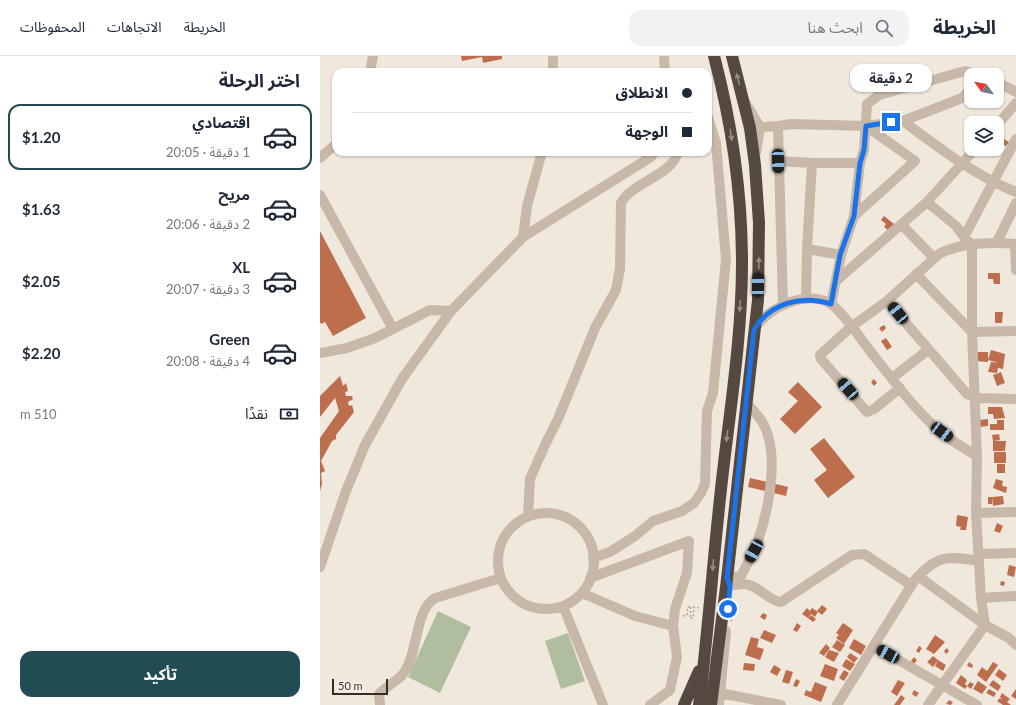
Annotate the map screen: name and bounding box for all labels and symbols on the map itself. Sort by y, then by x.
callout: 2 دقيقة [850,64,932,92]
north arrow [964,68,1004,108]
one-way arrow [734,73,740,85]
route end [882,113,900,131]
one-way arrow [729,129,735,141]
car [772,149,784,173]
one-way arrow [755,257,762,269]
car [752,273,764,297]
one-way arrow [737,300,744,313]
car [886,300,910,326]
car [836,376,860,402]
car [929,420,955,444]
one-way arrow [724,430,730,442]
car [743,538,765,564]
one-way arrow [710,559,716,571]
route start [719,600,737,618]
car [875,643,901,665]
scale bar [332,677,388,696]

